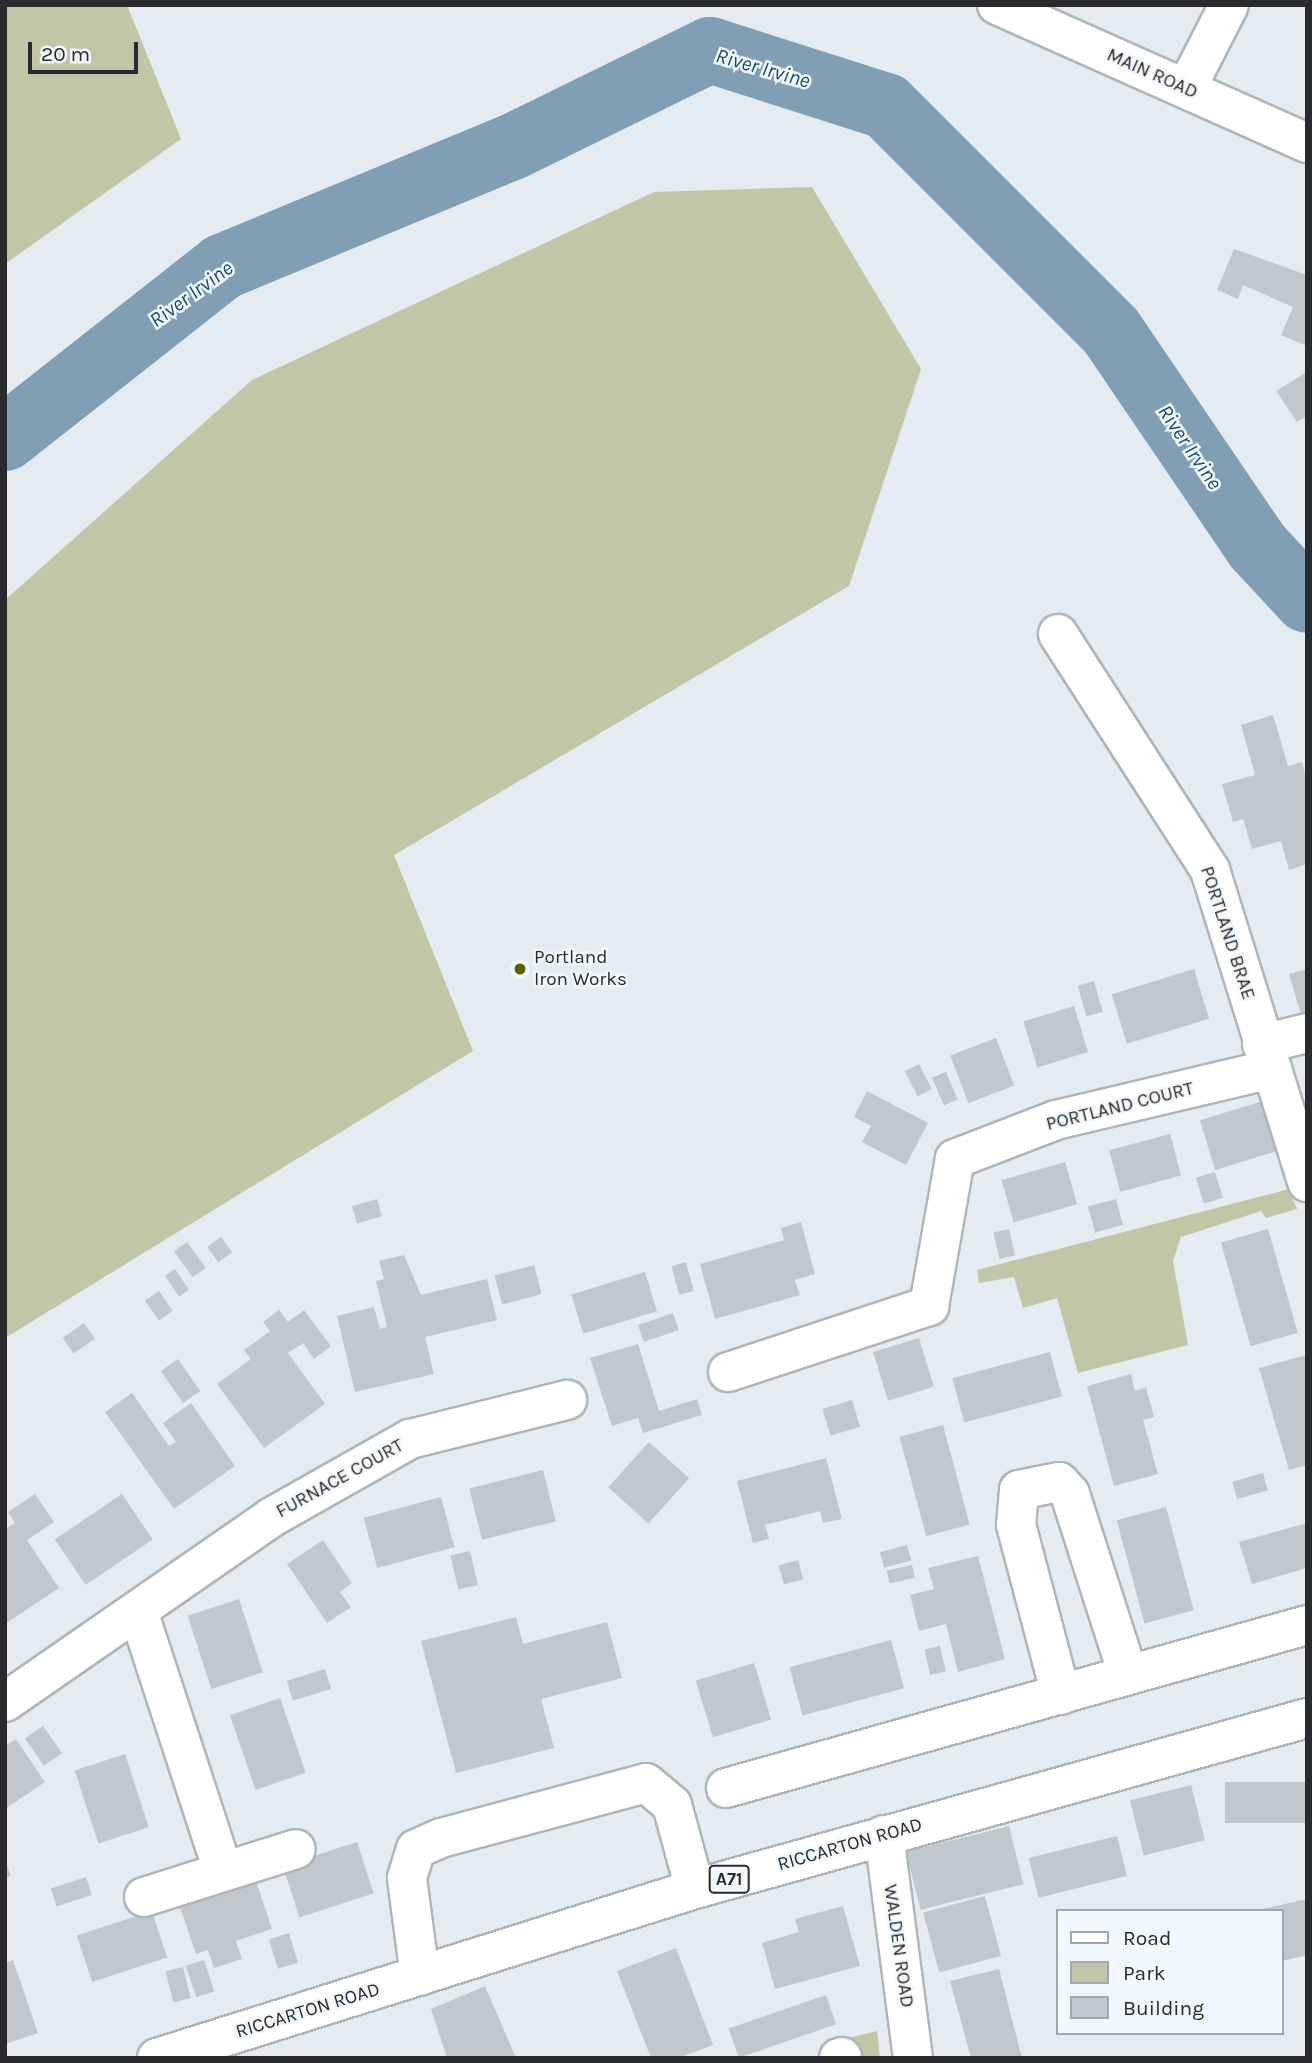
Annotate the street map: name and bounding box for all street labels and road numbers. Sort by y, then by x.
street label: MAIN ROAD [1103,44,1201,104]
street label: PORTLAND BRAE [1195,863,1259,1003]
street label: PORTLAND COURT [1044,1078,1196,1136]
street label: FURNACE COURT [272,1435,408,1523]
street label: RICCARTON ROAD [775,1813,925,1877]
road number: A71 [708,1865,750,1894]
street label: WALDEN ROAD [878,1883,918,2009]
street label: RICCARTON ROAD [233,1978,383,2044]

